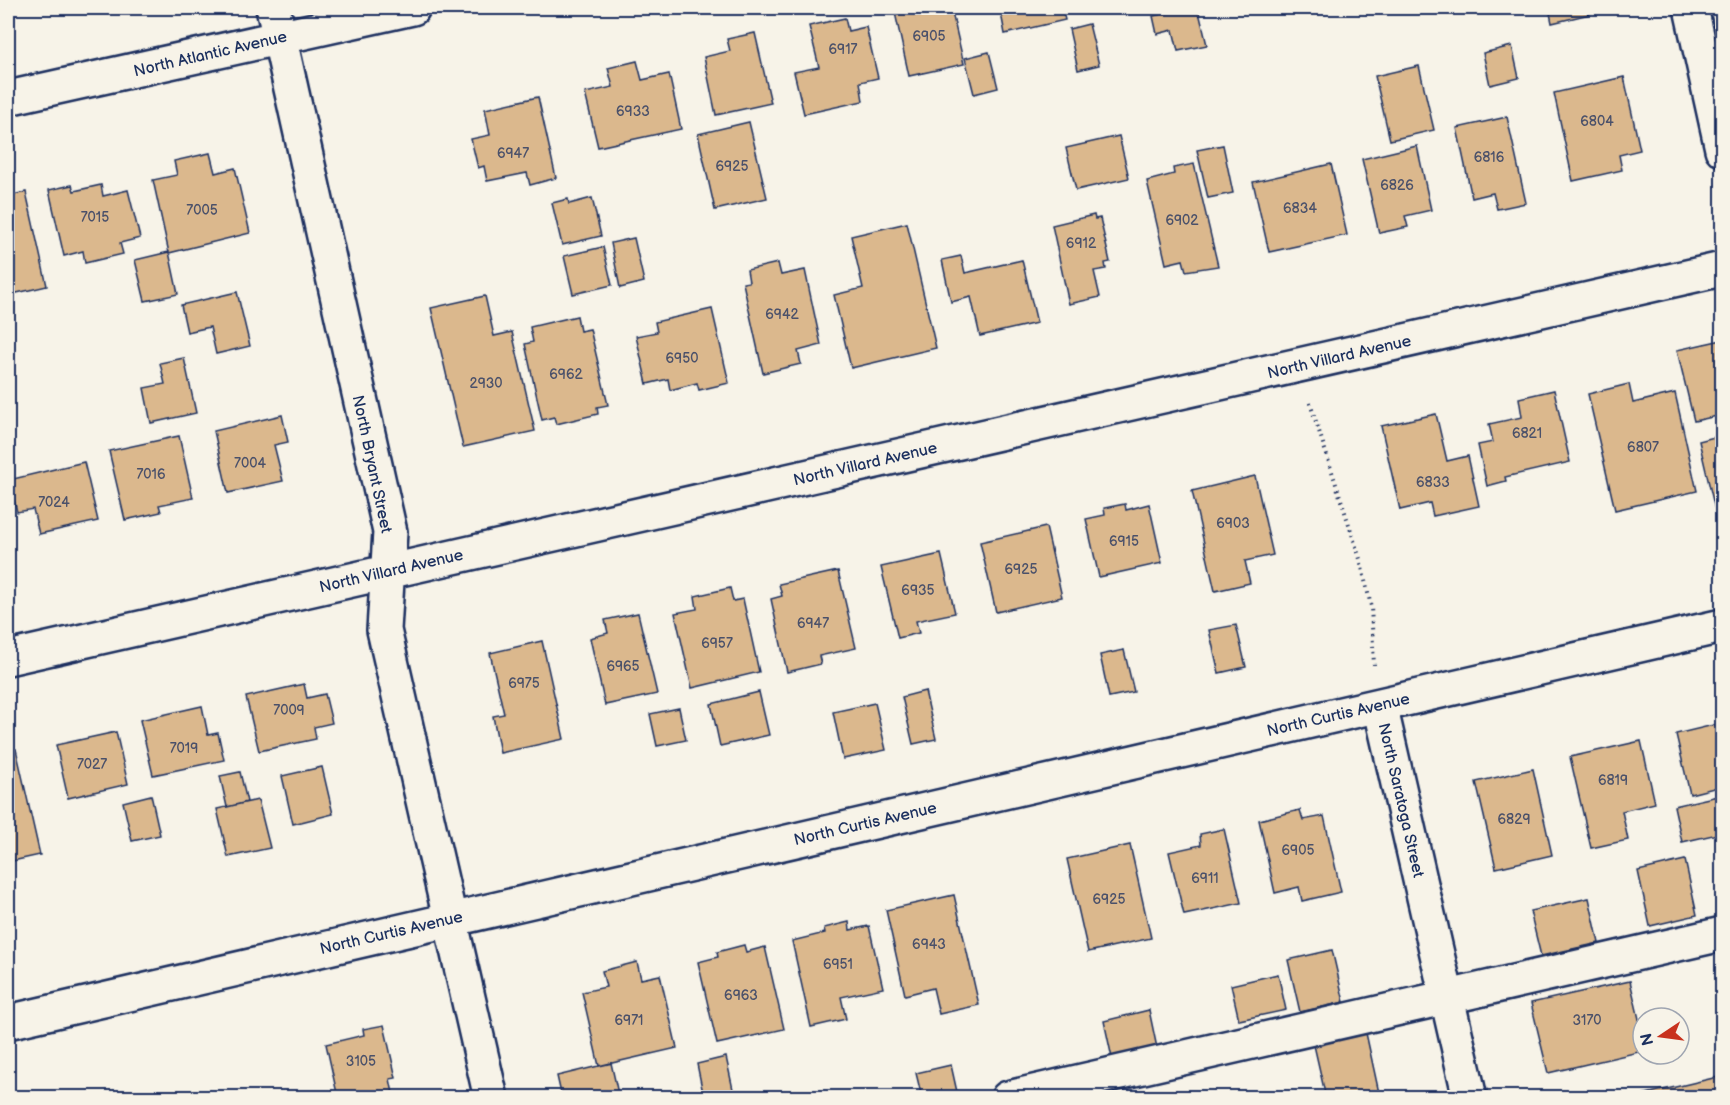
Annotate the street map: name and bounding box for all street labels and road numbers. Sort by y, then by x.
street label: North Atlantic Avenue [132,27,289,81]
street label: North Villard Avenue [1266,332,1414,383]
street label: North Bryant Street [348,394,395,535]
street label: North Villard Avenue [792,439,940,490]
street label: North Villard Avenue [318,546,466,597]
street label: North Curtis Avenue [1265,690,1412,741]
street label: North Saratoga Street [1374,721,1428,879]
street label: North Curtis Avenue [792,799,939,850]
street label: North Curtis Avenue [318,908,465,959]

